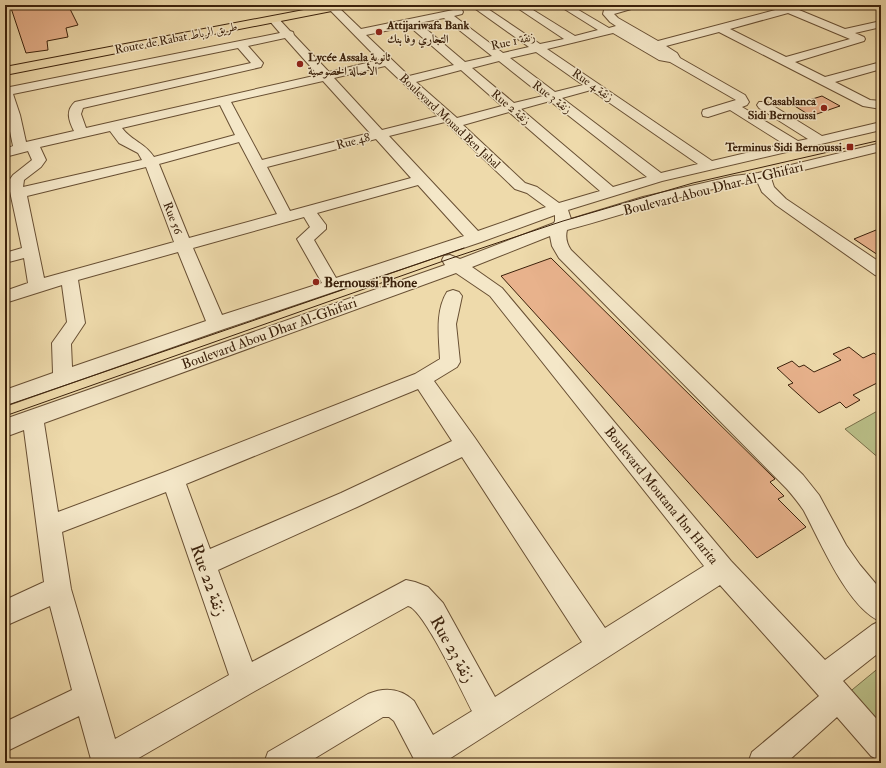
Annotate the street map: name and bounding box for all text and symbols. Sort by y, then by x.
place label: Attijariwafa Bank التجاري وفا بنك [386,18,469,49]
street label: Route de Rabat طريق الرباط [113,19,239,58]
marker: Attijariwafa Bank التجاري وفا بنك [374,27,384,37]
street label: Rue 1 زنقة [489,29,537,54]
place label: Lycée Assala ثانوية الأصالة الخصوصية [308,50,391,79]
marker: Lycée Assala ثانوية الأصالة الخصوصية [295,59,305,69]
street label: Rue 4 زنقة [569,66,617,105]
street label: Boulevard Mouad Ben Jabal [396,71,503,172]
street label: Rue 3 زنقة [529,78,575,117]
street label: Rue 2 زنقة [488,87,534,128]
place label: Casablanca Sidi Bernoussi [748,94,817,123]
marker: Casablanca Sidi Bernoussi [819,103,829,113]
street label: Rue 48 [335,130,372,153]
place label: Terminus Sidi Bernoussi [724,140,843,155]
marker: Terminus Sidi Bernoussi [845,142,855,152]
street label: Boulevard Abou Dhar Al-Ghifari [621,158,805,219]
street label: Rue 56 [160,200,186,237]
place label: Bernoussi Phone [324,274,417,291]
marker: Bernoussi Phone [311,277,321,287]
street label: Boulevard Abou Dhar Al-Ghifari [179,294,359,373]
street label: Boulevard Moutana Ibn Harita [601,423,722,568]
street label: Rue 22 زنقة [186,541,231,619]
street label: Rue 23 زنقة [426,612,479,686]

